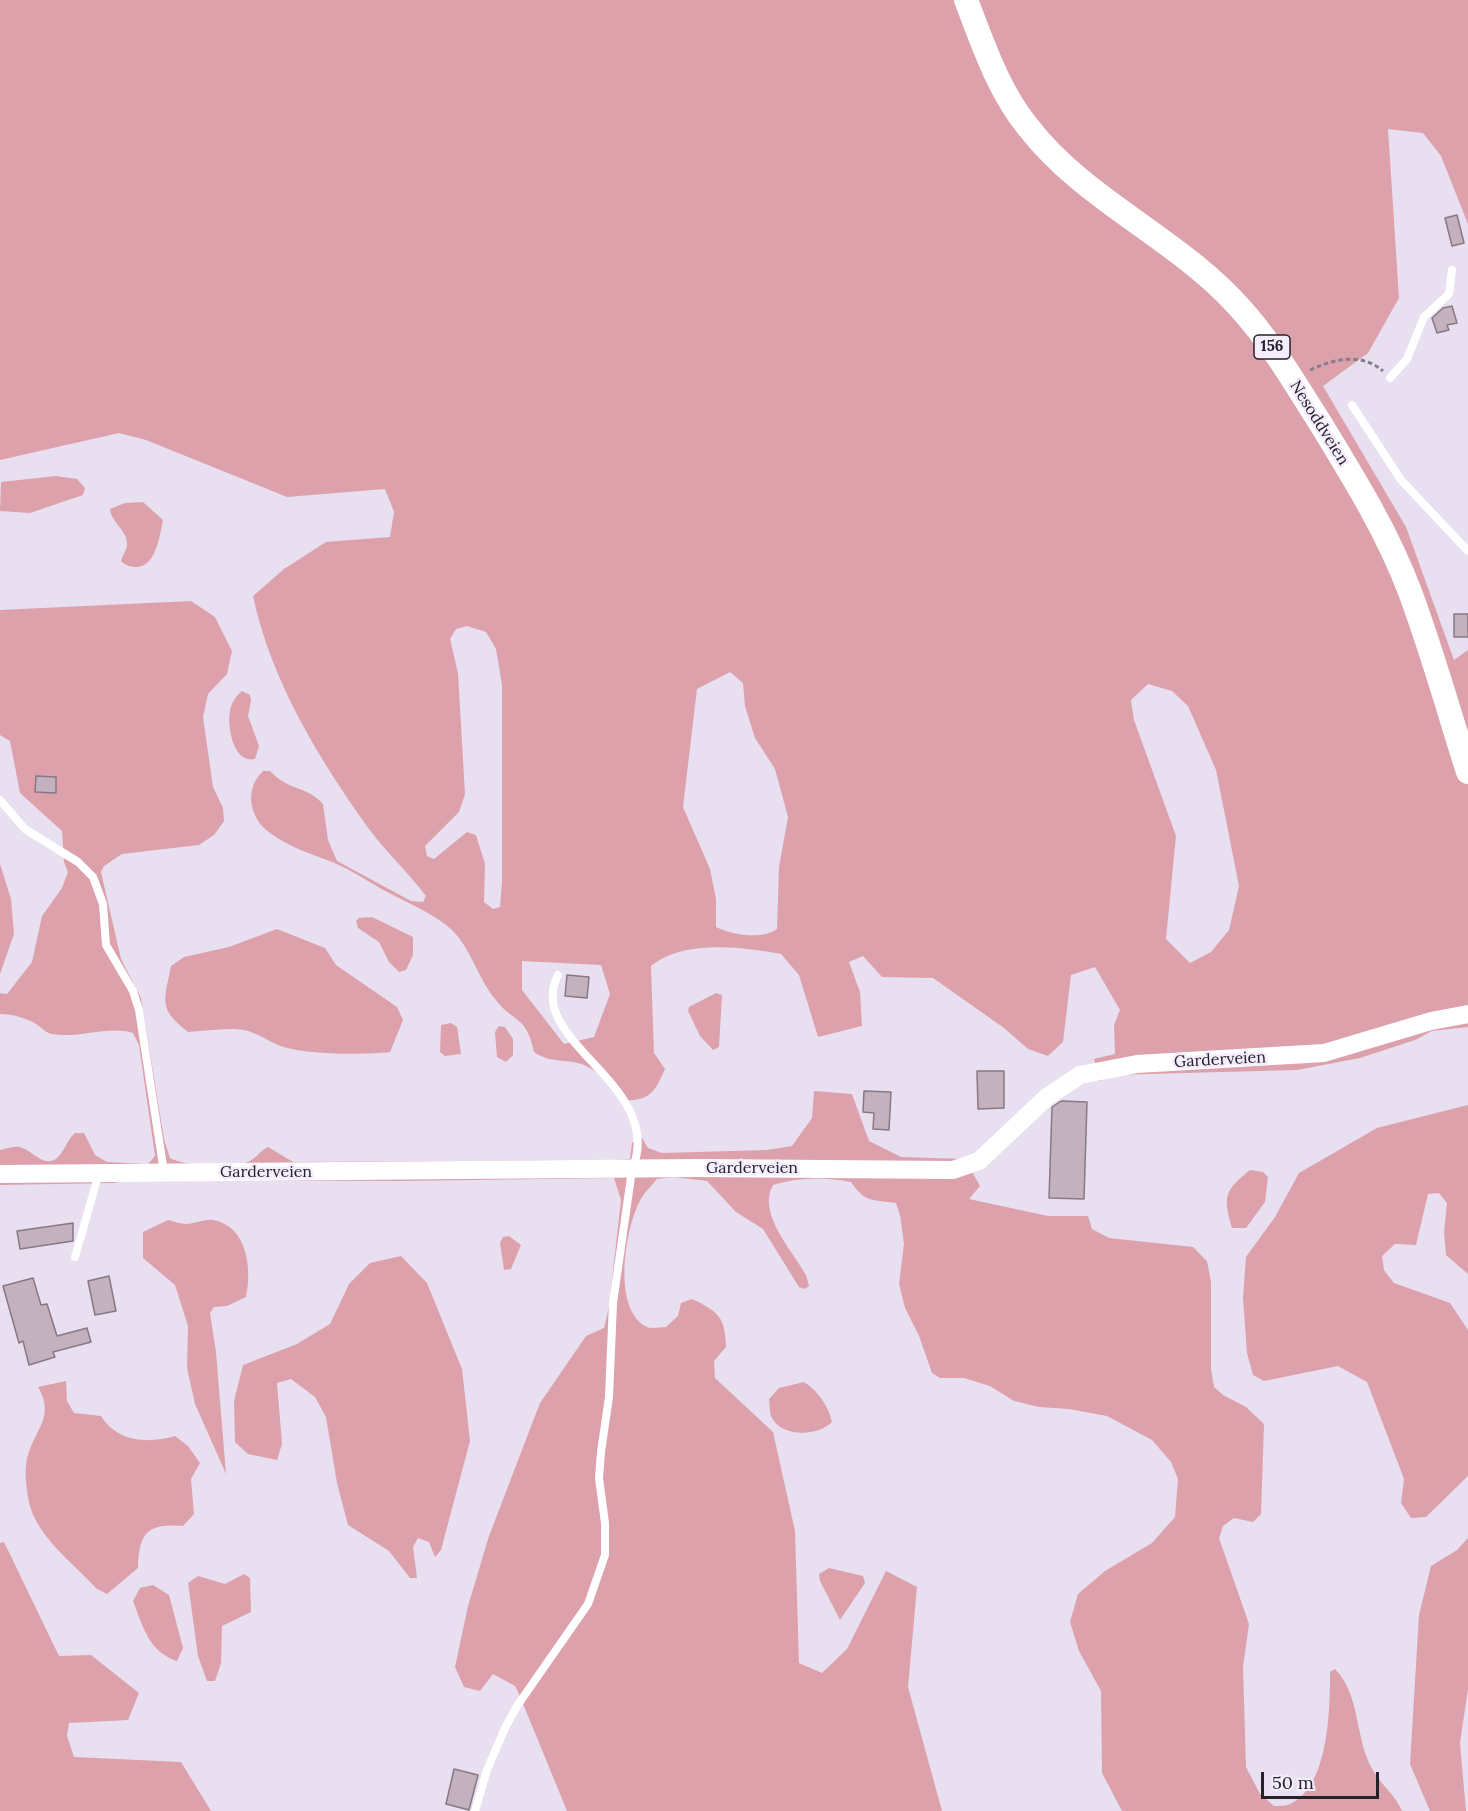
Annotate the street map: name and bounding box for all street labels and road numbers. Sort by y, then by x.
road number: 156 [1254,335,1290,359]
street label: Nesoddveien [1285,377,1353,469]
street label: Garderveien [1174,1048,1266,1072]
street label: Garderveien [706,1158,798,1178]
street label: Garderveien [220,1162,312,1182]

